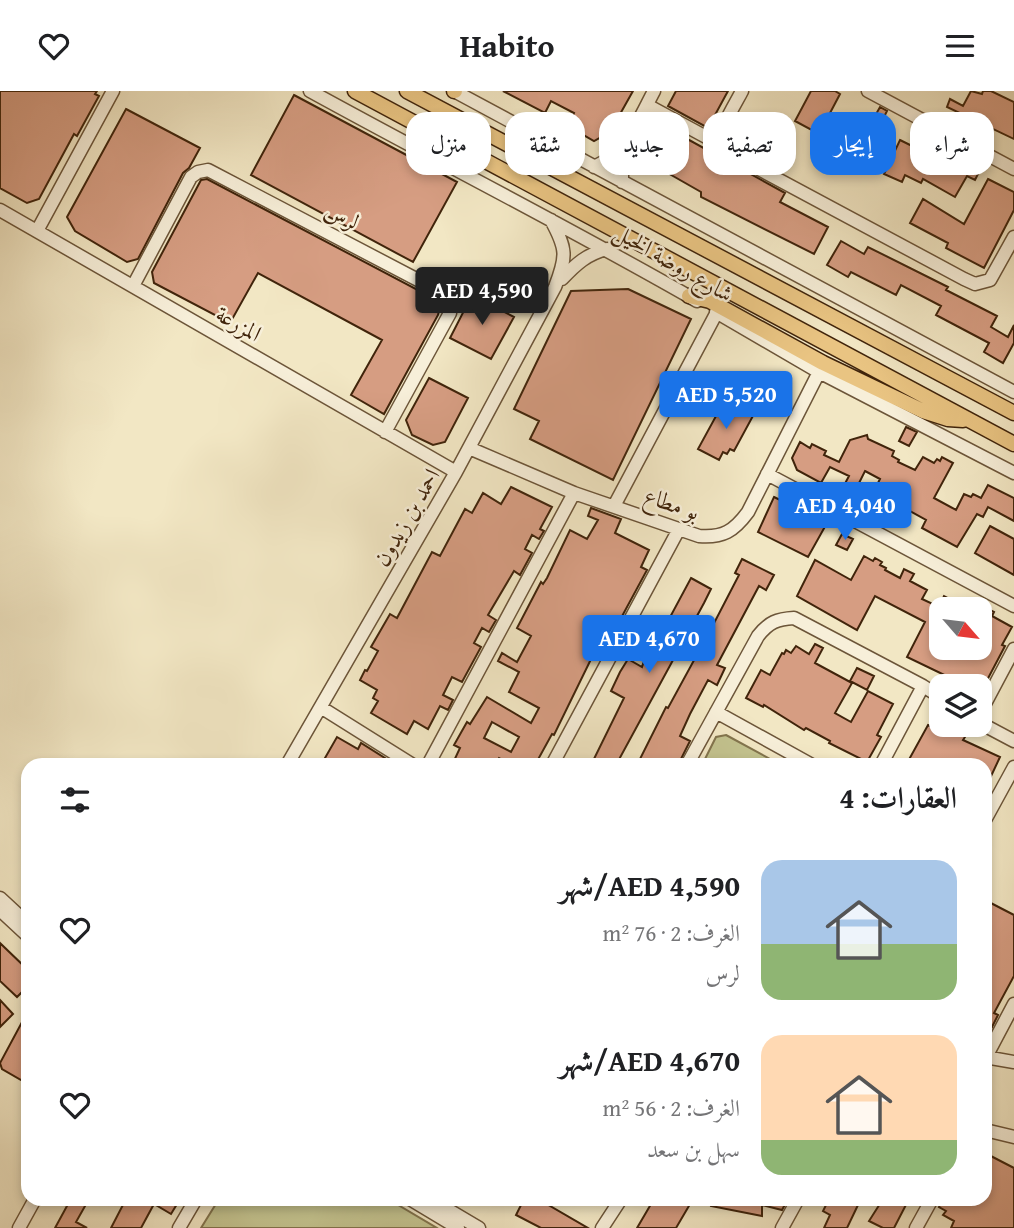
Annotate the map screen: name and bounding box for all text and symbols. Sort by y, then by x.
text: Habito [459,22,555,69]
icon: heart [35,27,73,65]
icon: menu [941,27,979,65]
chip: منزل [406,112,491,175]
chip: شقة [505,112,585,175]
chip: جديد [599,112,689,175]
chip: تصفية [703,112,796,175]
chip: إيجار [810,112,896,175]
chip: شراء [910,112,994,175]
street label: لرس [319,193,365,239]
street label: شارع روضة الخيل [606,214,740,313]
pin: AED 4,590 [402,267,562,327]
text: AED 4,590 [431,273,533,306]
street label: المزرعة [210,297,268,349]
pin: AED 5,520 [646,371,806,431]
text: AED 5,520 [675,377,777,410]
street label: احمد بن زيدون [365,462,447,572]
street label: بو مطاع [639,478,704,532]
pin: AED 4,040 [765,483,925,542]
text: AED 4,040 [794,488,896,521]
north arrow [929,597,992,660]
map controls [929,597,992,737]
pin: AED 4,670 [569,615,729,675]
text: AED 4,670 [598,621,700,654]
button: layers [929,674,992,737]
text: العقارات: 4 [839,775,957,819]
icon: filters [56,781,94,819]
text: AED 4,590/شهر [559,863,740,907]
icon: home [817,888,901,972]
icon: heart [56,911,94,949]
text: الغرف: 2 · 76 m² [603,916,740,949]
text: لرس [705,957,740,990]
text: AED 4,670/شهر [559,1038,740,1082]
icon: home [817,1063,901,1147]
icon: heart [56,1086,94,1124]
text: الغرف: 2 · 56 m² [603,1091,740,1124]
text: سهل بن سعد [647,1132,740,1165]

